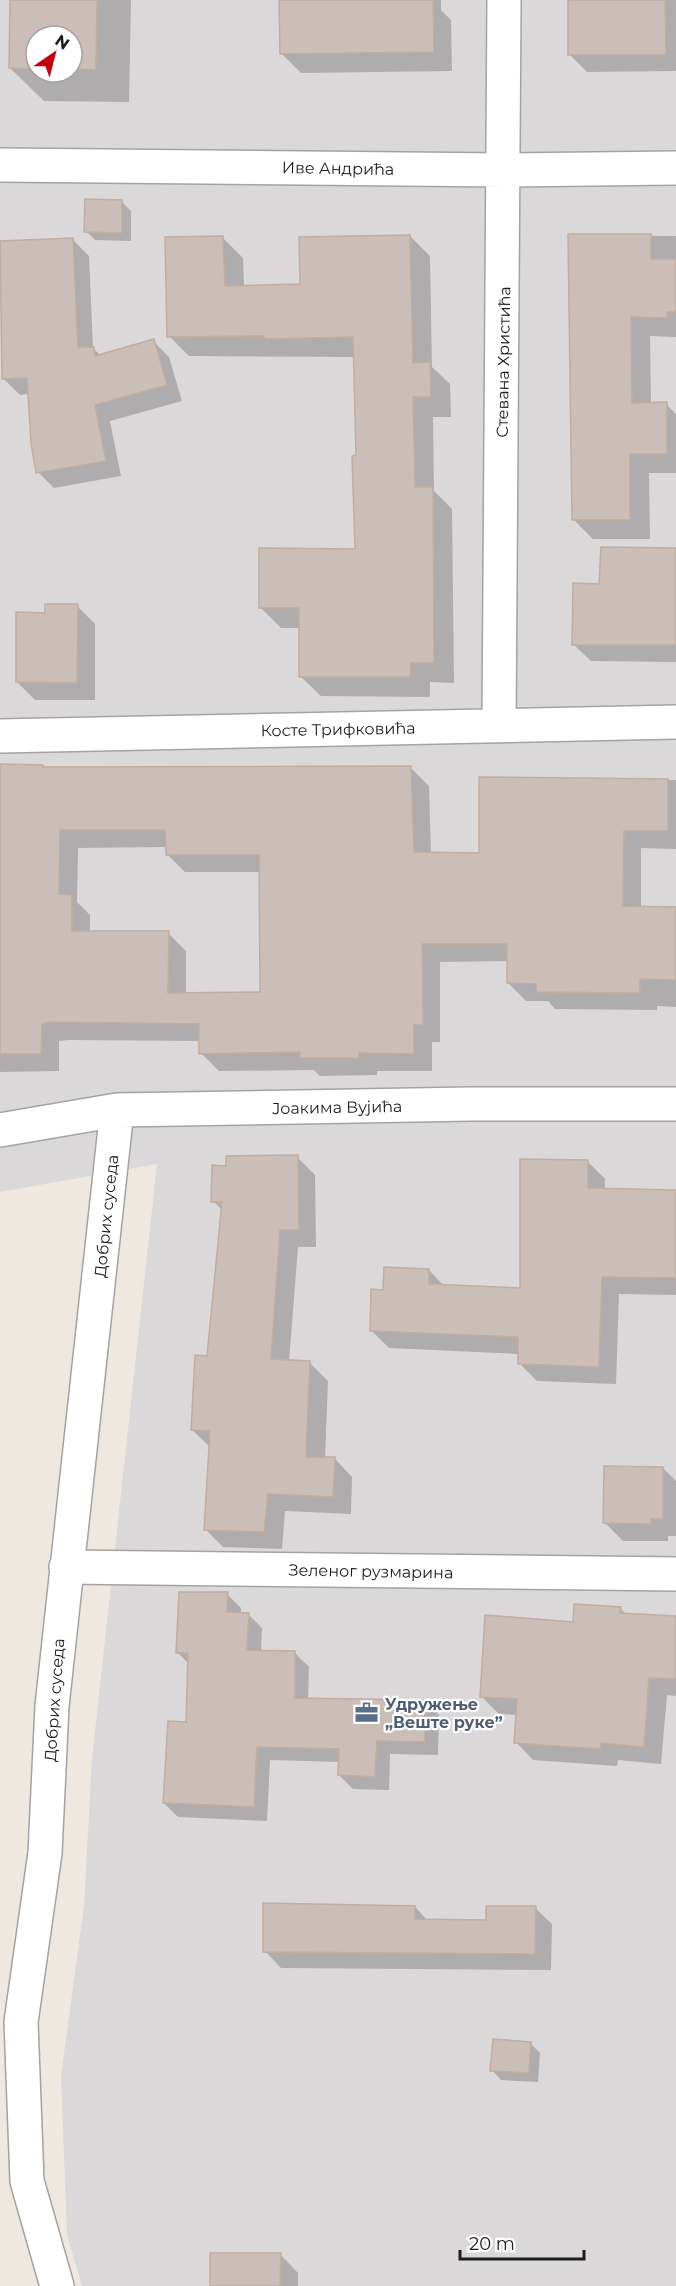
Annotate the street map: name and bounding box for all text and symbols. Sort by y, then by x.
north arrow [24,24,84,84]
text: N [52,31,73,54]
street label: Иве Андрића [282,158,394,179]
street label: Стевана Христића [493,286,514,438]
street label: Косте Трифковића [260,719,416,740]
street label: Јоакима Вујића [272,1097,402,1118]
street label: Добрих суседа [91,1154,122,1279]
street label: Зеленог рузмарина [288,1561,454,1582]
street label: Добрих суседа [41,1638,68,1762]
place label: Удружење „Веште руке” [385,1695,503,1732]
office icon: Удружење „Веште руке” [354,1700,380,1726]
scale bar [460,2223,584,2261]
text: 20 m [469,2233,515,2255]

